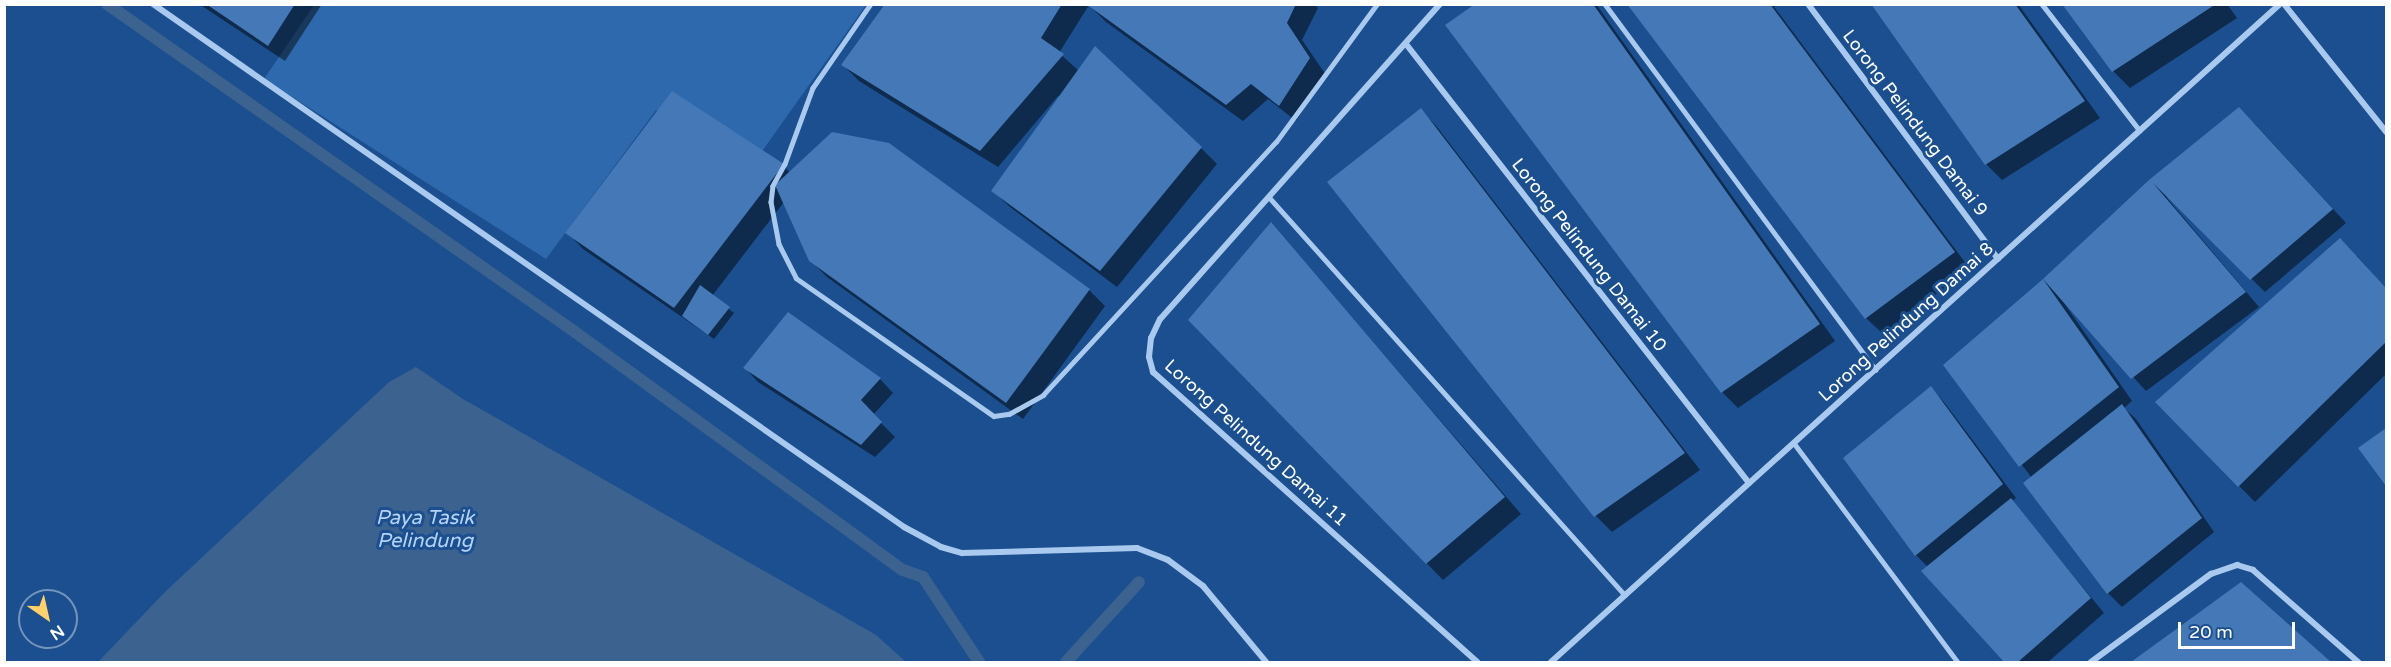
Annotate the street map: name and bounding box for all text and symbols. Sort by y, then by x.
street label: Lorong Pelindung Damai 9 [1838,26,1992,220]
street label: Lorong Pelindung Damai 10 [1507,154,1671,356]
street label: Lorong Pelindung Damai 8 [1814,238,1998,406]
street label: Lorong Pelindung Damai 11 [1160,355,1352,531]
water label: Paya Tasik Pelindung [376,506,474,553]
north arrow [18,589,78,649]
scale bar [2181,610,2298,648]
text: N [46,620,68,644]
text: 20 m [2189,621,2233,643]

